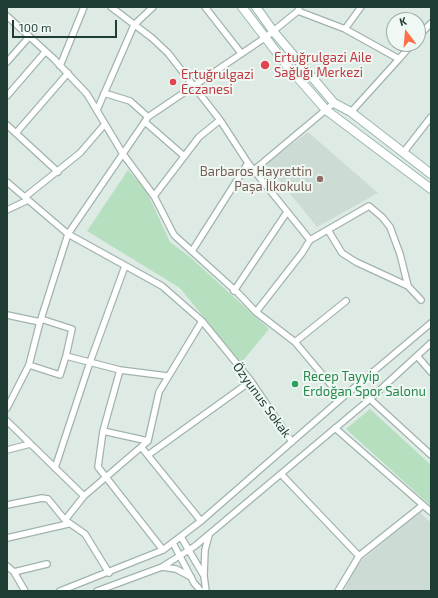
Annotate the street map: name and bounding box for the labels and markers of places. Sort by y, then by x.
place label: Ertuğrulgazi Aile Sağlığı Merkezi [274,50,372,81]
marker: Ertuğrulgazi Aile Sağlığı Merkezi [259,59,271,71]
place label: Ertuğrulgazi Eczanesi [181,67,254,98]
marker: Ertuğrulgazi Eczanesi [168,77,178,87]
place label: Barbaros Hayrettin Paşa İlkokulu [200,164,312,195]
marker: Barbaros Hayrettin Paşa İlkokulu [315,174,325,184]
place label: Recep Tayyip Erdoğan Spor Salonu [303,369,426,400]
marker: Recep Tayyip Erdoğan Spor Salonu [290,379,300,389]

